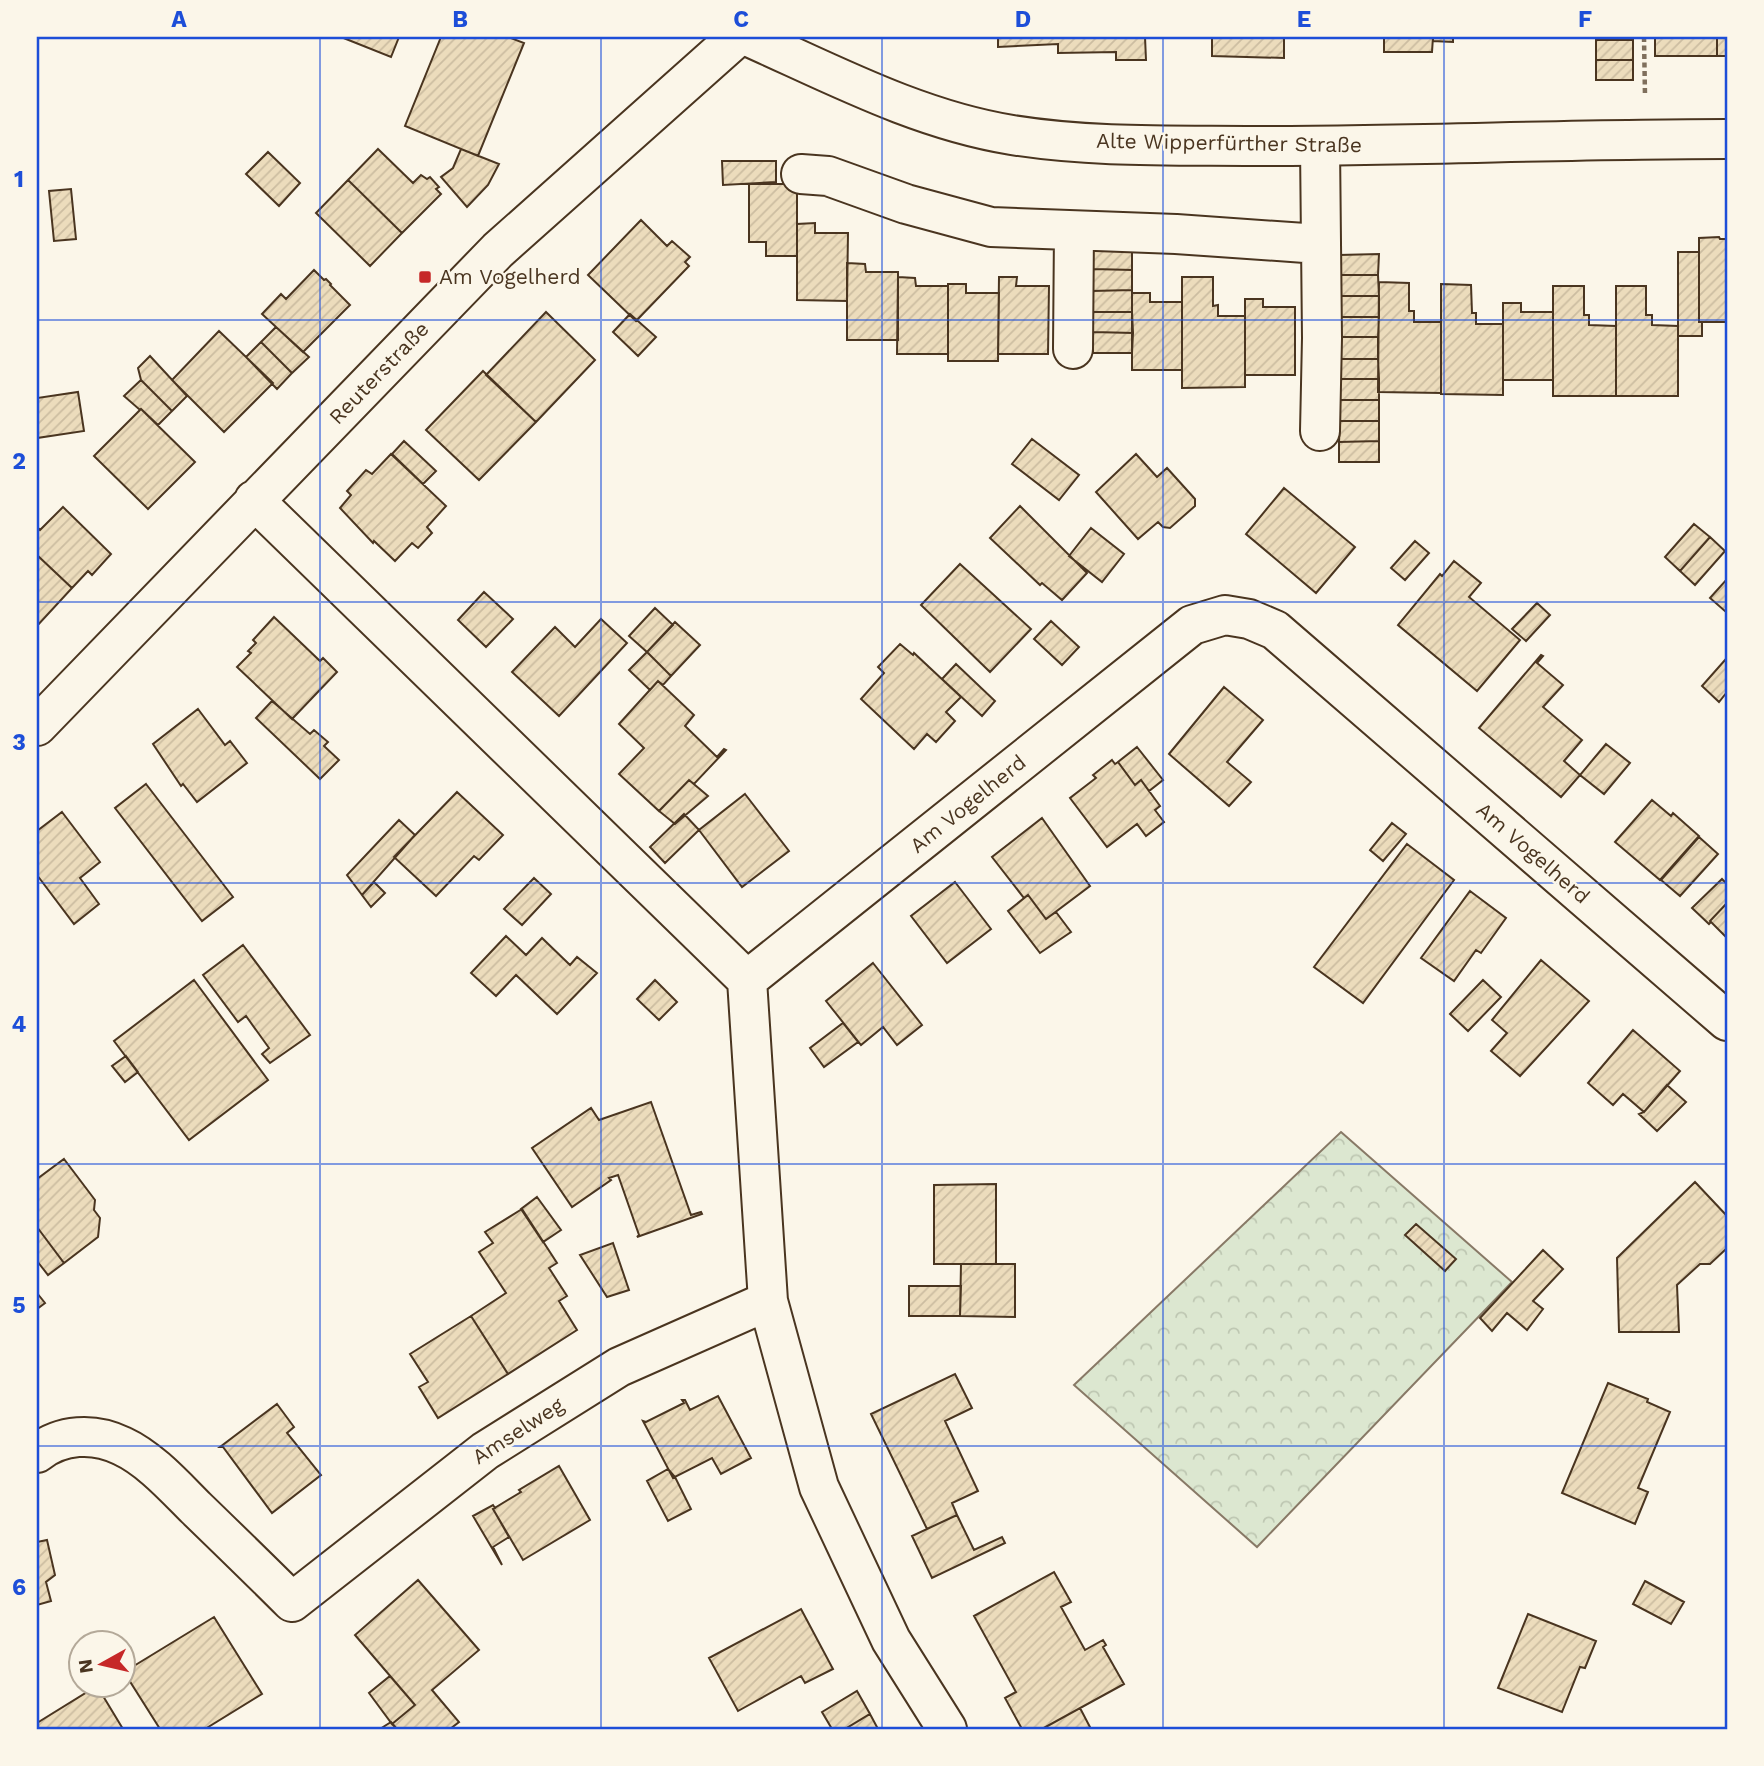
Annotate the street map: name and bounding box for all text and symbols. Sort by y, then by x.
text: A [171,6,187,33]
text: B [452,6,468,33]
text: C [733,6,749,33]
text: D [1015,6,1031,33]
text: E [1297,6,1311,33]
text: F [1578,6,1592,33]
street label: Alte Wipperfürther Straße [1096,128,1362,157]
text: 1 [14,166,24,193]
place label: Am Vogelherd [439,264,581,289]
marker: Am Vogelherd [417,269,433,285]
street label: Reuterstraße [324,316,434,429]
text: 2 [12,448,26,475]
text: 3 [12,729,26,756]
street label: Am Vogelherd [905,749,1031,858]
street label: Am Vogelherd [1472,797,1595,909]
text: 4 [12,1011,27,1038]
text: 5 [12,1292,26,1319]
street label: Amselweg [467,1391,569,1469]
text: 6 [12,1574,26,1601]
north arrow [66,1630,136,1700]
text: N [73,1658,98,1675]

